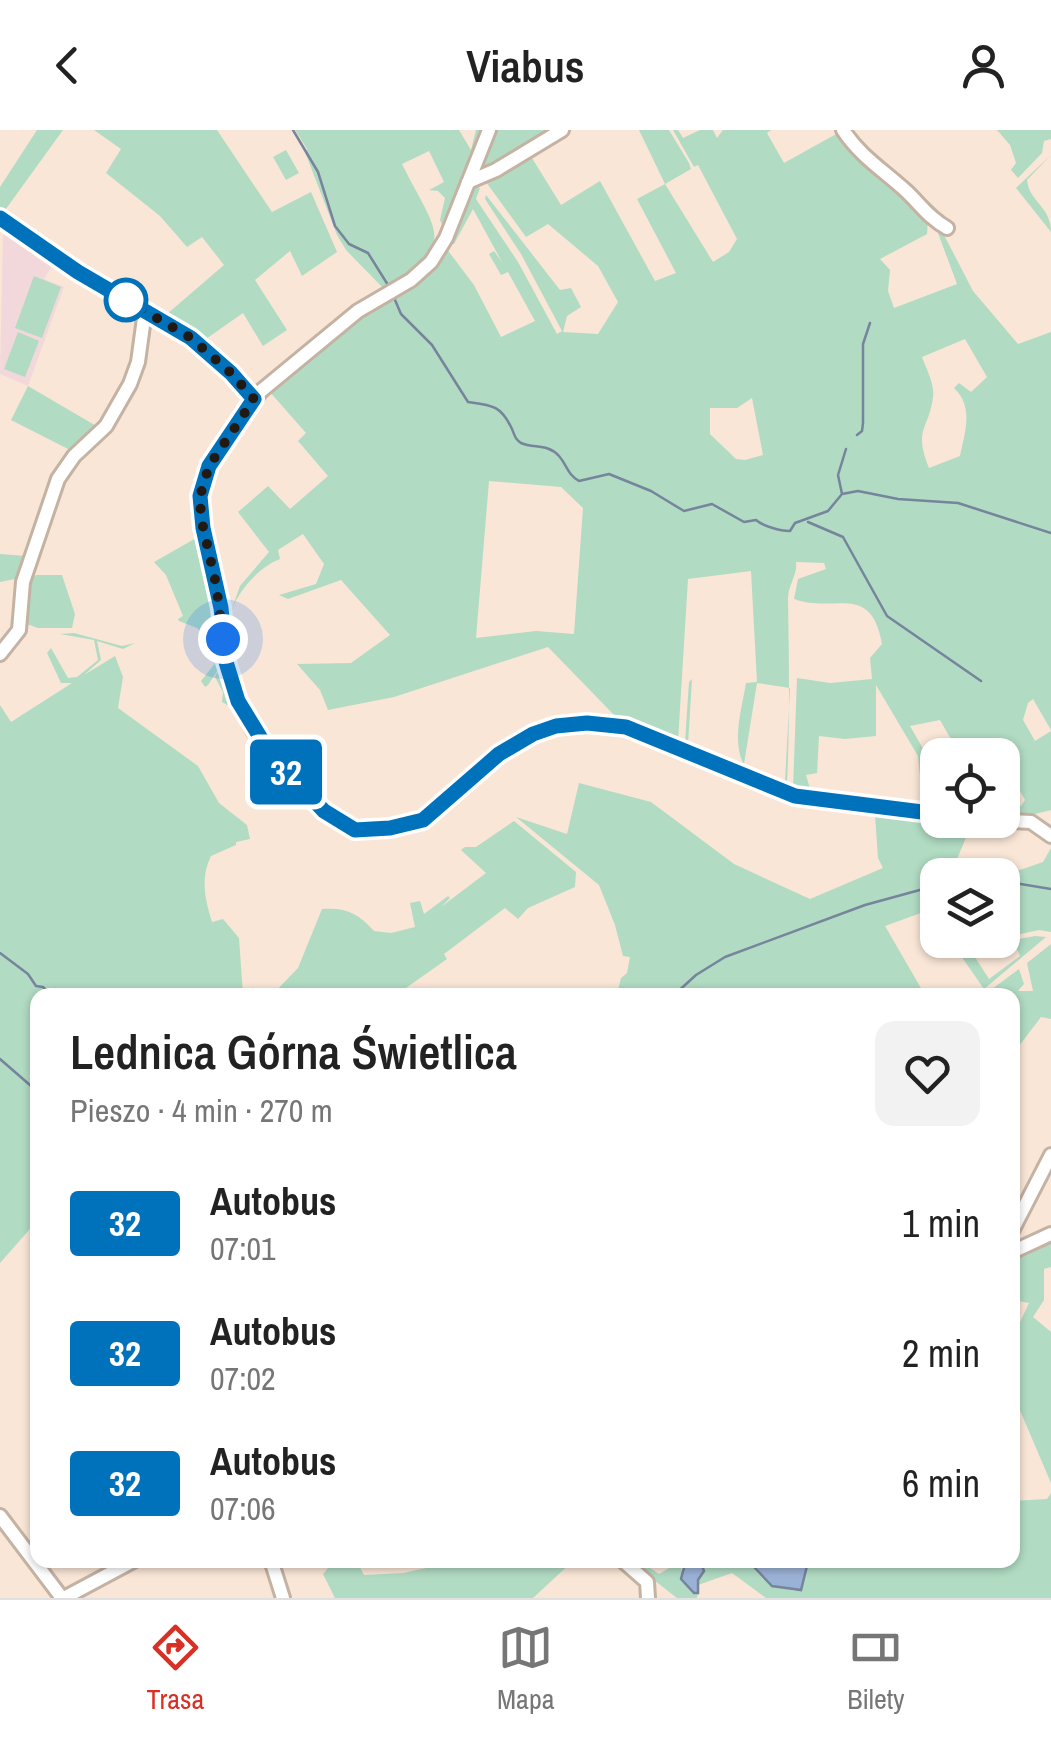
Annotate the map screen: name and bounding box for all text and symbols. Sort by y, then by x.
text: Viabus [466,35,585,96]
icon: back [40,38,95,93]
icon: person [956,38,1011,93]
unlabelled marker [105,279,147,321]
your location [198,614,248,664]
map controls [920,738,1020,958]
button: locate [920,738,1020,838]
line badge: 32 [241,740,331,804]
text: 32 [270,749,302,796]
button: layers [920,858,1020,958]
text: Lednica Górna Świetlica [70,1019,517,1084]
button: heart [875,1021,980,1126]
text: Pieszo · 4 min · 270 m [70,1089,333,1132]
text: Autobus [210,1176,336,1227]
text: 1 min [902,1198,980,1249]
text: 32 [109,1200,141,1247]
text: 07:01 [210,1227,276,1270]
text: Autobus [210,1306,336,1357]
text: 2 min [902,1328,980,1379]
text: 32 [109,1330,141,1377]
text: 07:02 [210,1357,276,1400]
text: Autobus [210,1436,336,1487]
text: 6 min [902,1458,980,1509]
text: 32 [109,1460,141,1507]
text: 07:06 [210,1487,276,1530]
tab: Trasa [146,1620,204,1718]
tab: Mapa [497,1620,554,1718]
tab: Bilety [847,1620,905,1718]

